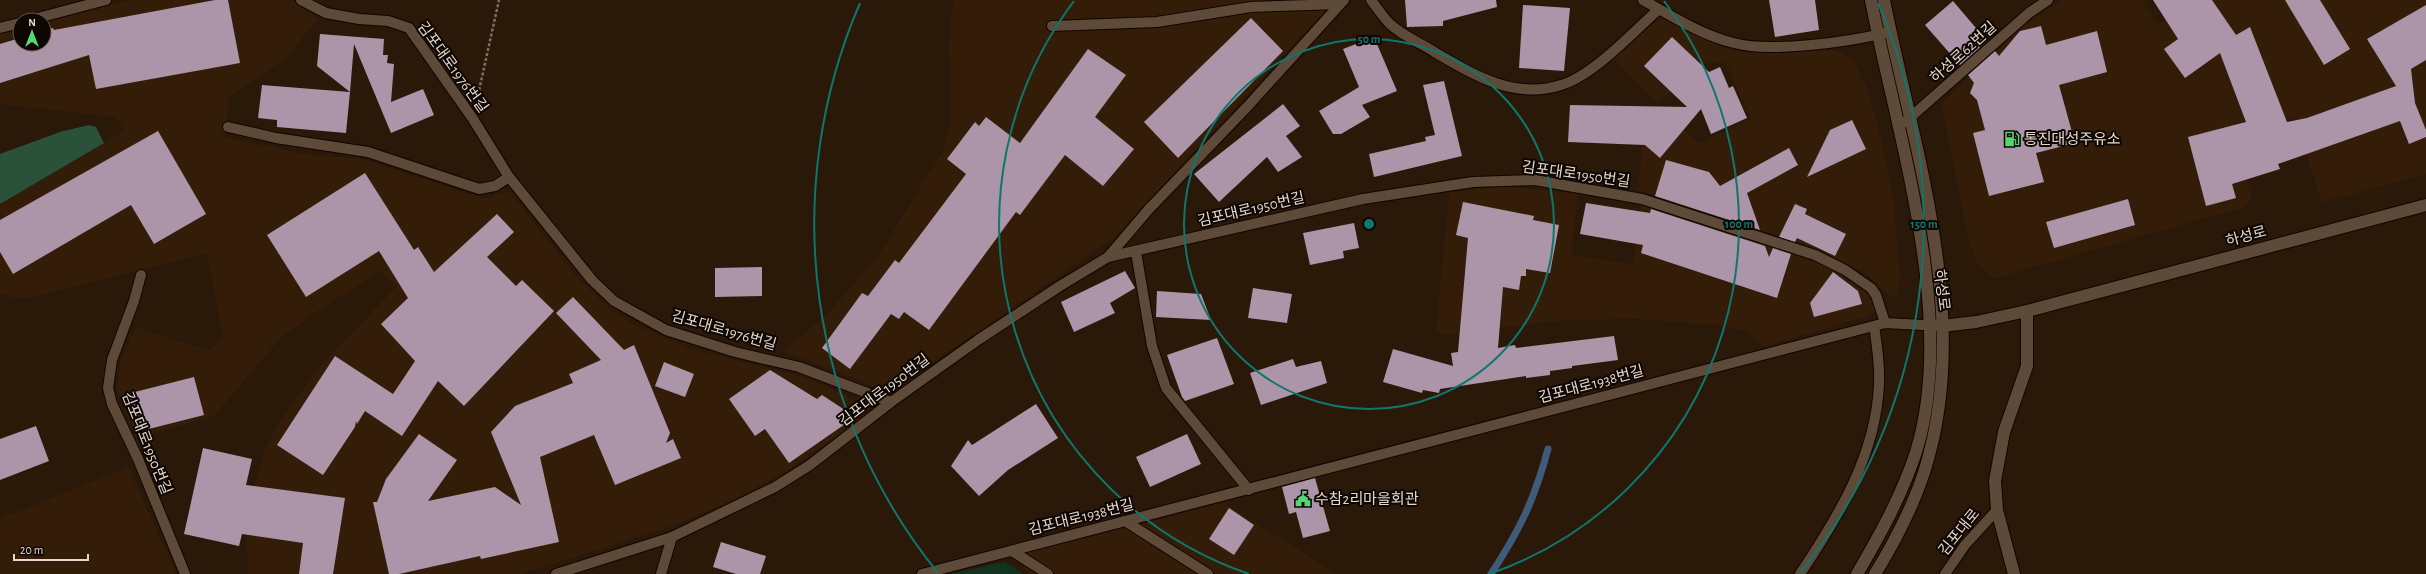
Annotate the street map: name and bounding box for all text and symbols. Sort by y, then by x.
north arrow [12,12,52,52]
text: N [28,17,36,28]
street label: 김포대로1976번길 [415,18,491,116]
street label: 하성로62번길 [1927,18,1999,86]
text: 50 m [1358,33,1381,45]
fuel station icon: 통진대성주유소 [2003,130,2021,148]
place label: 통진대성주유소 [2024,131,2121,147]
street label: 김포대로1950번길 [1521,158,1631,190]
street label: 김포대로1950번길 [1196,189,1306,229]
centre of rings [1362,217,1376,231]
text: 100 m [1725,218,1753,230]
text: 150 m [1910,218,1938,230]
street label: 하성로 [2224,223,2268,249]
street label: 하성로 [1932,268,1952,312]
street label: 김포대로1976번길 [670,307,778,353]
street label: 김포대로1950번길 [836,351,932,429]
street label: 김포대로1938번길 [1537,362,1645,406]
street label: 김포대로1950번길 [119,389,175,497]
public building icon: 수참2리마을회관 [1294,490,1312,508]
place label: 수참2리마을회관 [1315,491,1419,507]
street label: 김포대로1938번길 [1027,496,1135,538]
street label: 김포대로 [1935,506,1983,558]
scale bar [14,536,88,562]
text: 20 m [20,544,43,556]

